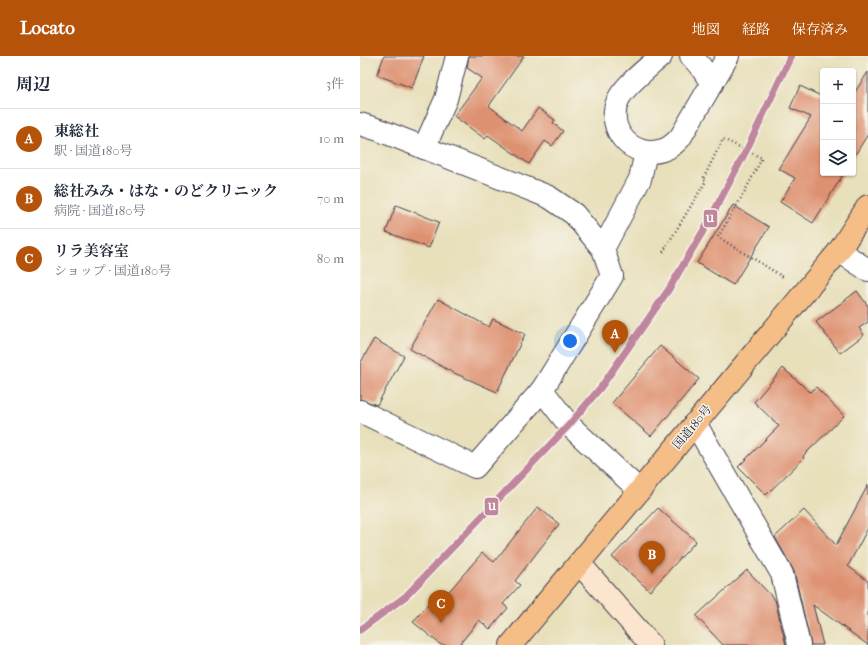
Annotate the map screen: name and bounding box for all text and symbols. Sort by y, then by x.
text: Locato [20,17,75,39]
text: 地図 [692,21,720,38]
text: 経路 [742,21,770,38]
text: 保存済み [792,21,848,38]
map controls [820,68,856,176]
button: + [820,68,856,104]
text: 周辺 [16,74,50,94]
text: 3件 [326,76,344,91]
button: − [820,104,856,140]
text: 東総社 [54,122,99,140]
text: A [25,131,33,146]
text: 10 m [319,131,344,146]
button: layers [820,140,856,176]
text: 駅 · 国道180号 [54,143,133,158]
text: 総社みみ・はな・のどクリニック [54,182,278,200]
text: B [25,191,33,206]
text: 70 m [317,191,344,206]
text: 病院 · 国道180号 [54,203,146,218]
line badge: U [703,209,718,228]
text: U [705,212,715,225]
text: リラ美容室 [54,242,129,260]
text: C [25,251,33,266]
text: 80 m [317,251,344,266]
text: ショップ · 国道180号 [54,263,171,278]
pin: A [602,320,628,353]
your location [560,331,580,351]
street label: 国道180号 [670,402,714,452]
line badge: U [484,497,499,516]
text: U [487,500,497,513]
pin: B [639,541,665,574]
pin: C [428,590,454,623]

